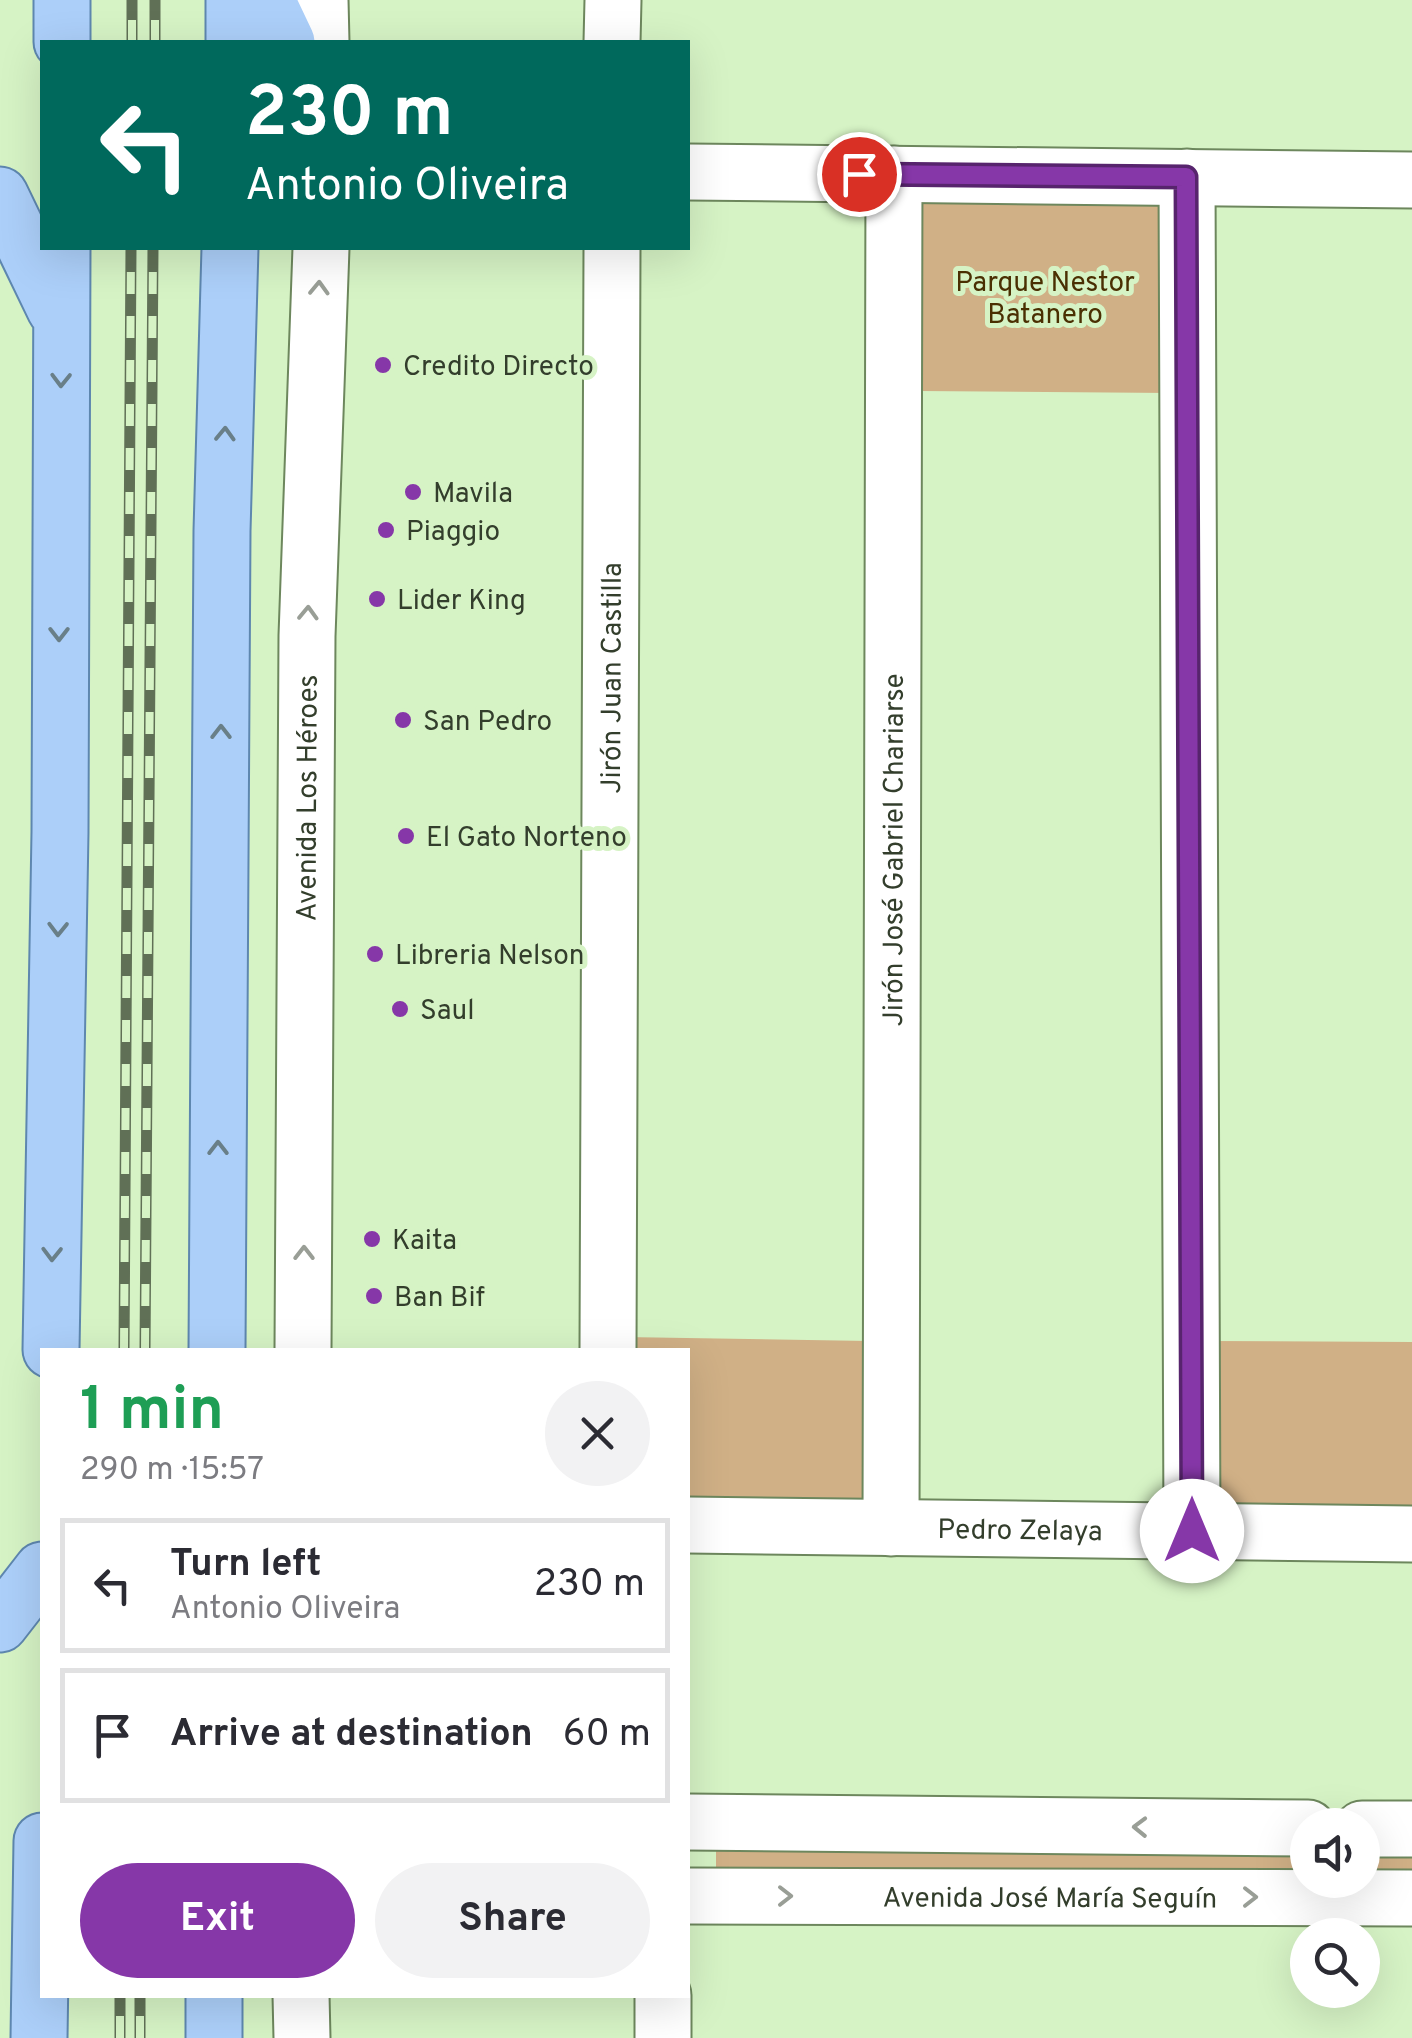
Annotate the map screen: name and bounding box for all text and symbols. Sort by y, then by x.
text: 230 m [245,72,454,161]
icon: left [80,80,210,210]
pin [817,132,902,217]
icon: arrive [832,147,887,202]
text: Antonio Oliveira [245,159,569,216]
park label: Parque Nestor Batanero [955,266,1135,334]
one-way arrow [309,279,330,295]
place label: Credito Directo [403,350,594,386]
marker: Credito Directo [372,354,394,376]
one-way arrow [51,372,72,388]
one-way arrow [215,425,236,441]
place label: Mavila [433,477,513,513]
marker: Mavila [402,481,424,503]
place label: Piaggio [406,515,500,551]
marker: Piaggio [375,519,397,541]
street label: Jirón Juan Castilla [595,562,632,794]
place label: Lider King [397,584,526,620]
marker: Lider King [366,588,388,610]
one-way arrow [297,604,318,620]
one-way arrow [48,626,70,642]
street label: Jirón José Gabriel Chariarse [877,673,914,1027]
street label: Avenida Los Héroes [290,674,328,922]
place label: San Pedro [423,705,552,741]
marker: San Pedro [392,709,414,731]
one-way arrow [210,723,232,738]
place label: El Gato Norteno [426,821,627,857]
marker: El Gato Norteno [395,825,417,847]
one-way arrow [47,922,69,938]
place label: Libreria Nelson [395,939,584,975]
marker: Libreria Nelson [364,943,386,965]
place label: Saul [420,994,475,1030]
marker: Saul [389,998,411,1020]
one-way arrow [207,1139,229,1154]
place label: Kaita [392,1224,457,1260]
marker: Kaita [361,1228,383,1250]
one-way arrow [293,1244,314,1260]
one-way arrow [42,1247,63,1263]
place label: Ban Bif [394,1281,485,1317]
marker: Ban Bif [363,1285,385,1307]
text: 1 min [80,1375,224,1451]
button: close [545,1381,650,1486]
text: 290 m · 15:57 [80,1451,264,1491]
position arrow [1140,1479,1244,1583]
street label: Pedro Zelaya [937,1513,1103,1551]
text: Turn left [170,1541,322,1590]
icon: left [85,1558,140,1613]
text: 230 m [534,1561,645,1610]
text: Antonio Oliveira [170,1590,400,1630]
icon: arrive [85,1708,140,1763]
text: Arrive at destination [170,1711,533,1760]
text: 60 m [563,1711,651,1760]
map controls [1290,1808,1380,2008]
button: sound [1290,1808,1380,1898]
one-way arrow [1132,1816,1148,1837]
button: Exit [80,1863,355,1978]
button: Share [375,1863,650,1978]
street label: Avenida José María Seguín [883,1882,1217,1918]
one-way arrow [778,1885,793,1907]
one-way arrow [1242,1887,1258,1908]
button: search [1290,1918,1380,2008]

